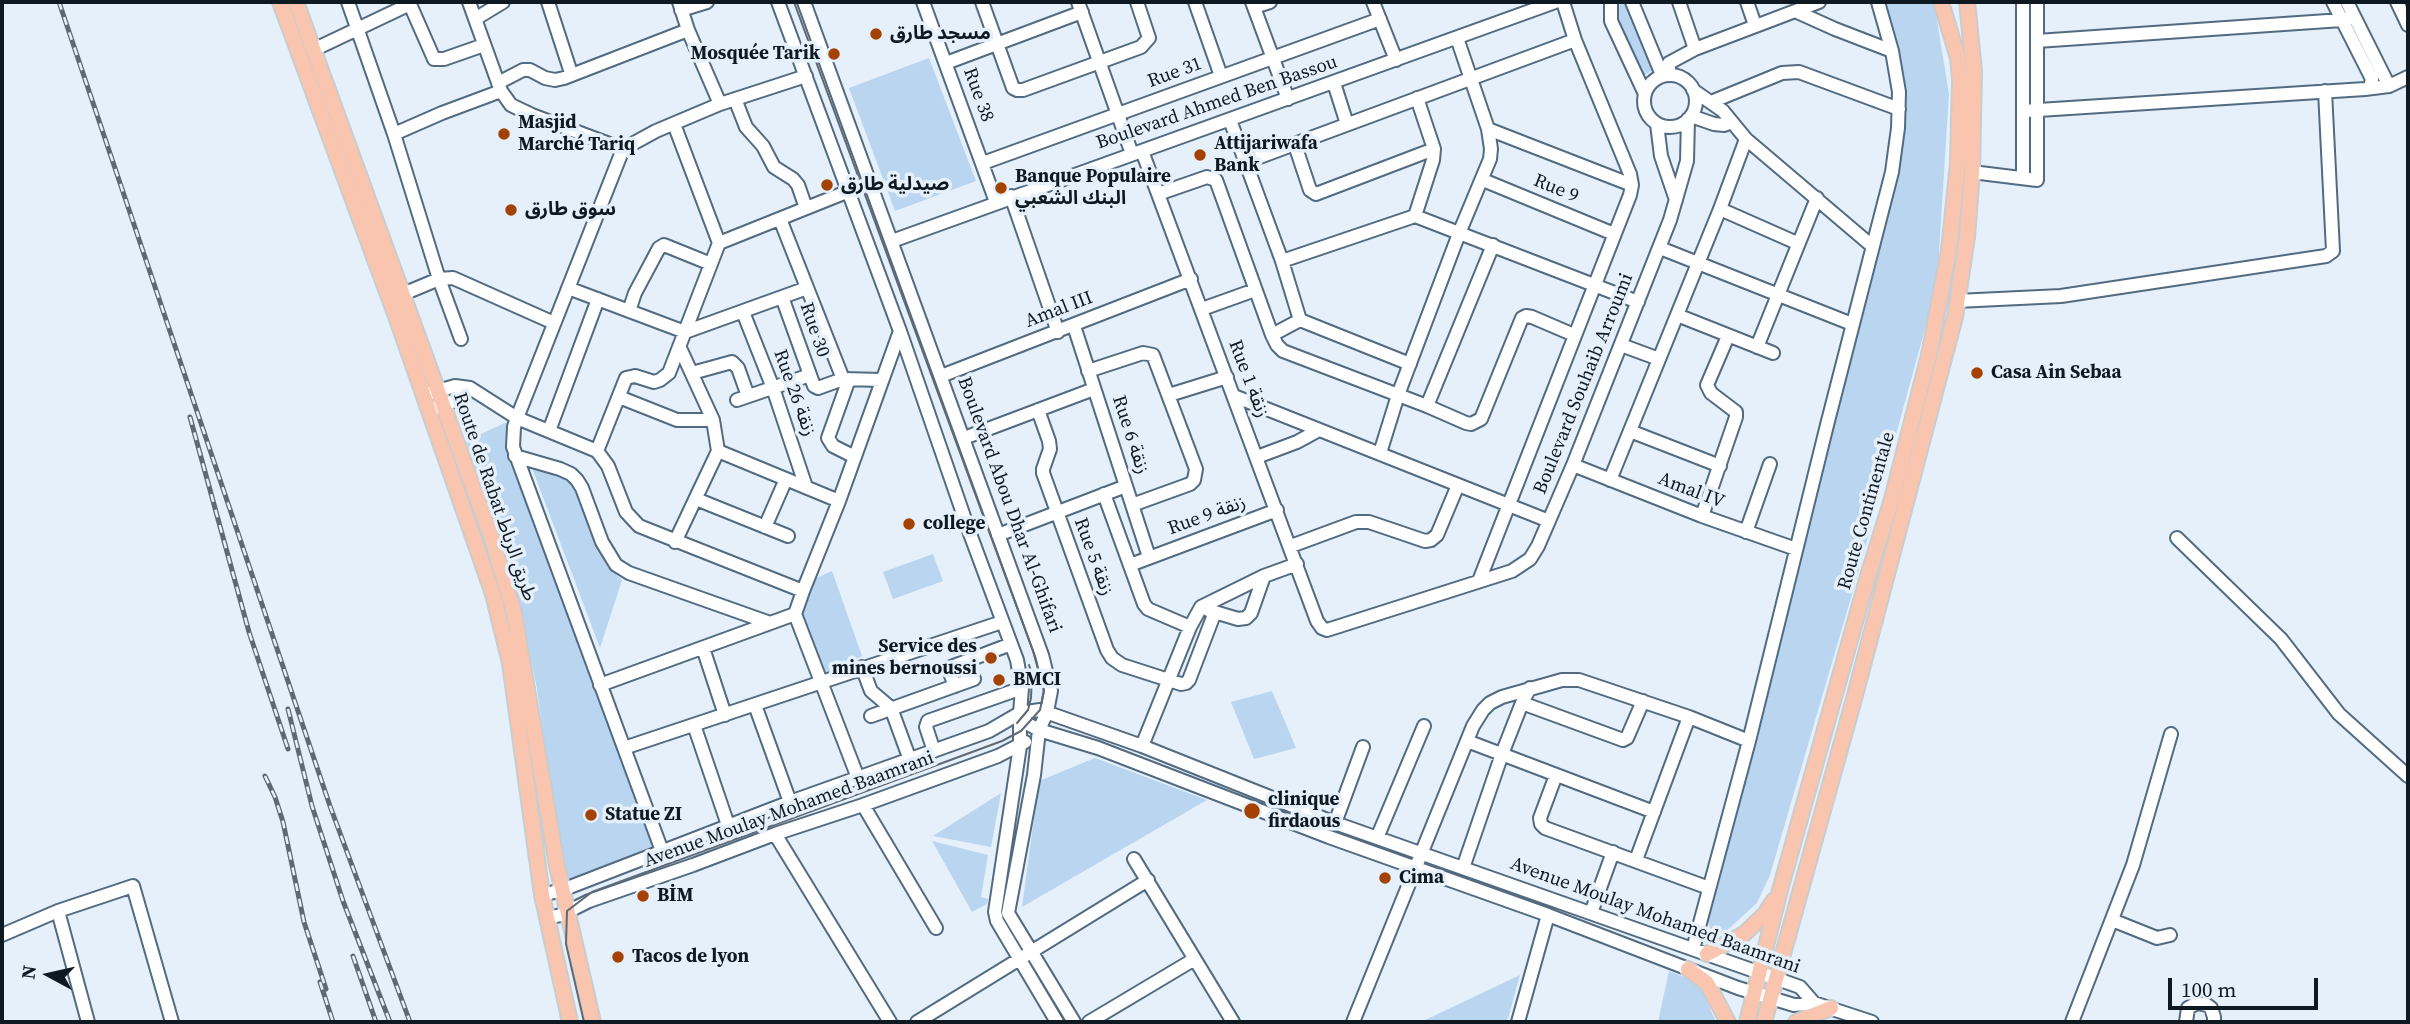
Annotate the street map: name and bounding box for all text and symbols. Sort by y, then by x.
place label: مسجد طارق [890,23,991,45]
marker: مسجد طارق [868,26,884,42]
place label: Mosquée Tarik [691,43,820,65]
marker: Mosquée Tarik [826,46,842,62]
street label: Boulevard Ahmed Ben Bassou [1093,51,1341,155]
street label: Rue 31 [1145,53,1205,93]
street label: Rue 38 [958,65,998,125]
place label: Masjid Marché Tariq [518,112,635,156]
marker: Masjid Marché Tariq [496,126,512,142]
place label: Attijariwafa Bank [1214,133,1318,177]
marker: Attijariwafa Bank [1192,147,1208,163]
place label: Banque Populaire البنك الشعبي [1015,166,1171,210]
street label: Rue 9 [1530,170,1582,208]
place label: صيدلية طارق [841,174,949,196]
marker: صيدلية طارق [819,177,835,193]
marker: Banque Populaire البنك الشعبي [993,180,1009,196]
place label: سوق طارق [525,199,616,221]
marker: سوق طارق [503,202,519,218]
street label: Boulevard Souhaib Arroumi [1529,270,1639,498]
street label: Amal III [1022,287,1096,333]
street label: Rue 30 [794,300,834,360]
street label: Rue 1 زنقة [1223,337,1273,421]
street label: Rue 26 زنقة [768,346,820,440]
place label: Casa Ain Sebaa [1991,362,2122,384]
marker: Casa Ain Sebaa [1969,365,1985,381]
street label: Boulevard Abou Dhar Al-Ghifari [952,374,1066,636]
street label: Route de Rabat طريق الرباط [448,390,540,604]
street label: Rue 6 زنقة [1107,393,1153,477]
street label: Route Continentale [1834,429,1900,593]
street label: Amal IV [1655,468,1727,514]
street label: Rue 9 زنقة [1165,491,1249,541]
place label: college [923,513,985,535]
street label: Rue 5 زنقة [1068,515,1118,599]
marker: college [901,516,917,532]
place label: Service des mines bernoussi [832,636,977,680]
marker: Service des mines bernoussi [983,650,999,666]
place label: BMCI [1013,669,1061,691]
marker: BMCI [991,672,1007,688]
street label: Avenue Moulay Mohamed Baamrani [641,747,937,873]
place label: clinique firdaous [1268,789,1341,833]
marker: clinique firdaous [1242,801,1262,821]
place label: Statue ZI [605,804,682,826]
marker: Statue ZI [583,807,599,823]
street label: Avenue Moulay Mohamed Baamrani [1507,853,1803,979]
place label: Cima [1399,867,1444,889]
marker: Cima [1377,870,1393,886]
place label: BİM [657,885,693,907]
marker: BİM [635,888,651,904]
north arrow [14,940,84,1010]
place label: Tacos de lyon [632,946,749,968]
marker: Tacos de lyon [610,949,626,965]
text: N [14,963,42,981]
scale bar [2172,964,2322,1008]
text: 100 m [2181,975,2236,1004]

